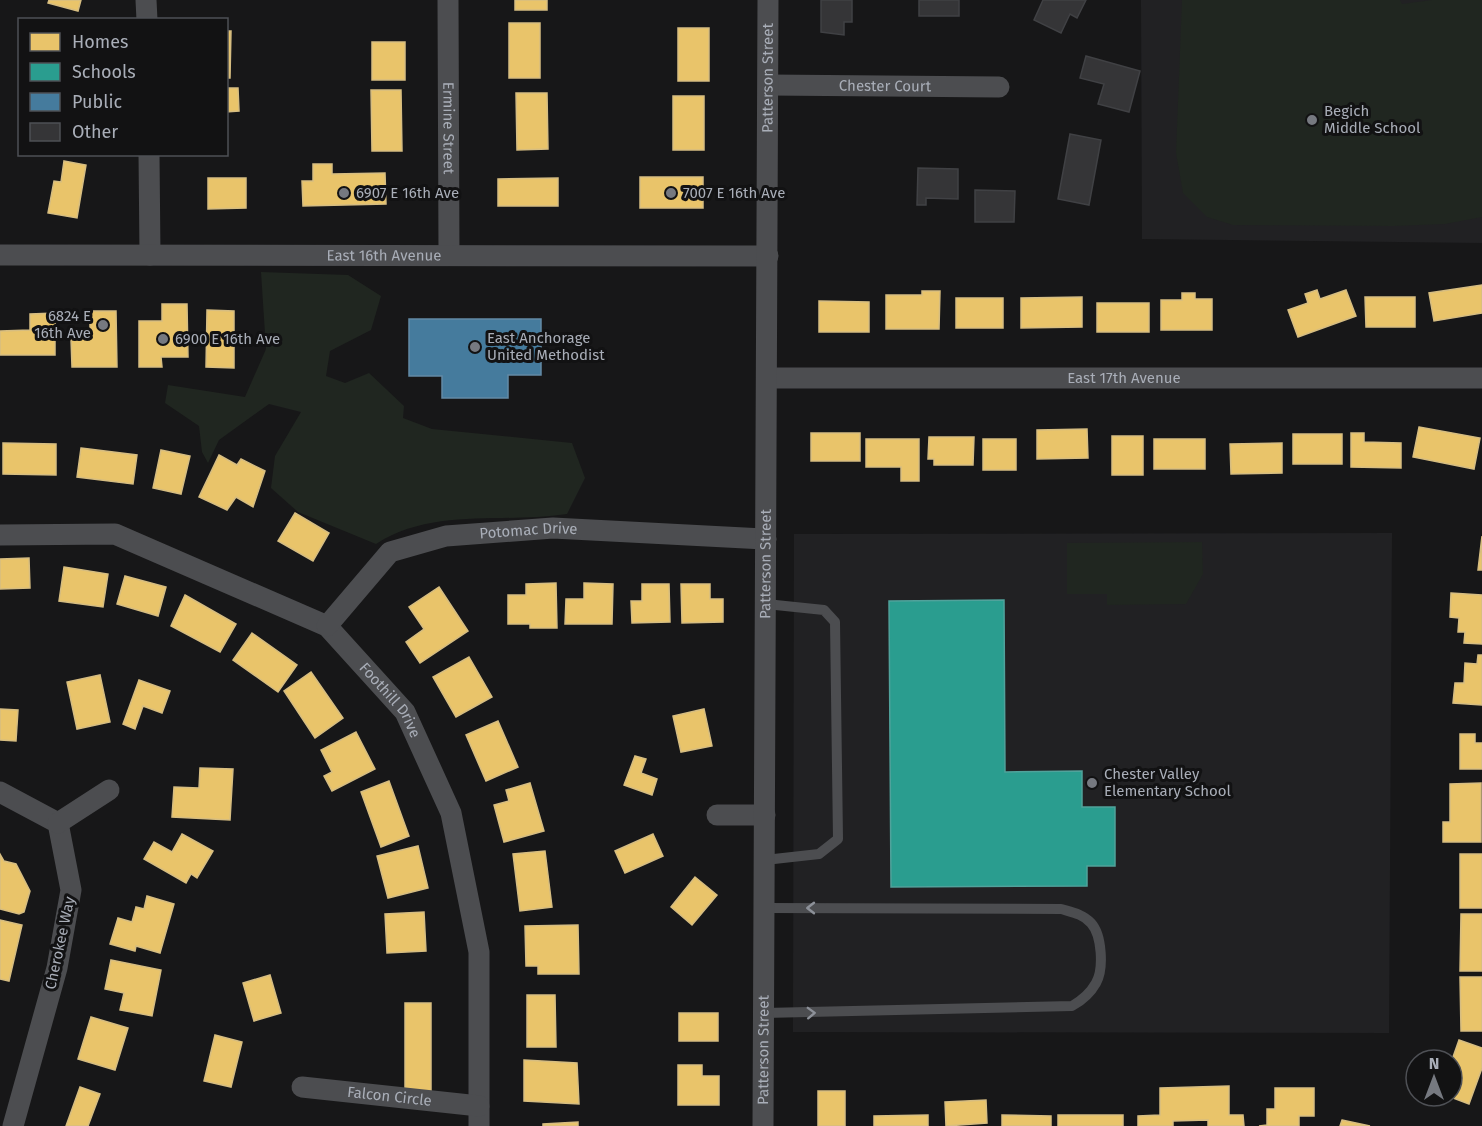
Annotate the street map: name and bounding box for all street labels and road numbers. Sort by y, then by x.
street label: Patterson Street [758,23,777,133]
street label: Chester Court [839,77,932,95]
street label: Ermine Street [439,82,458,175]
street label: East 16th Avenue [327,246,441,265]
street label: East 17th Avenue [1067,369,1181,387]
street label: Patterson Street [756,509,775,619]
street label: Potomac Drive [479,519,578,542]
street label: Foothill Drive [356,659,424,740]
street label: Cherokee Way [41,894,79,991]
street label: Patterson Street [754,995,773,1105]
street label: Falcon Circle [346,1083,433,1110]

